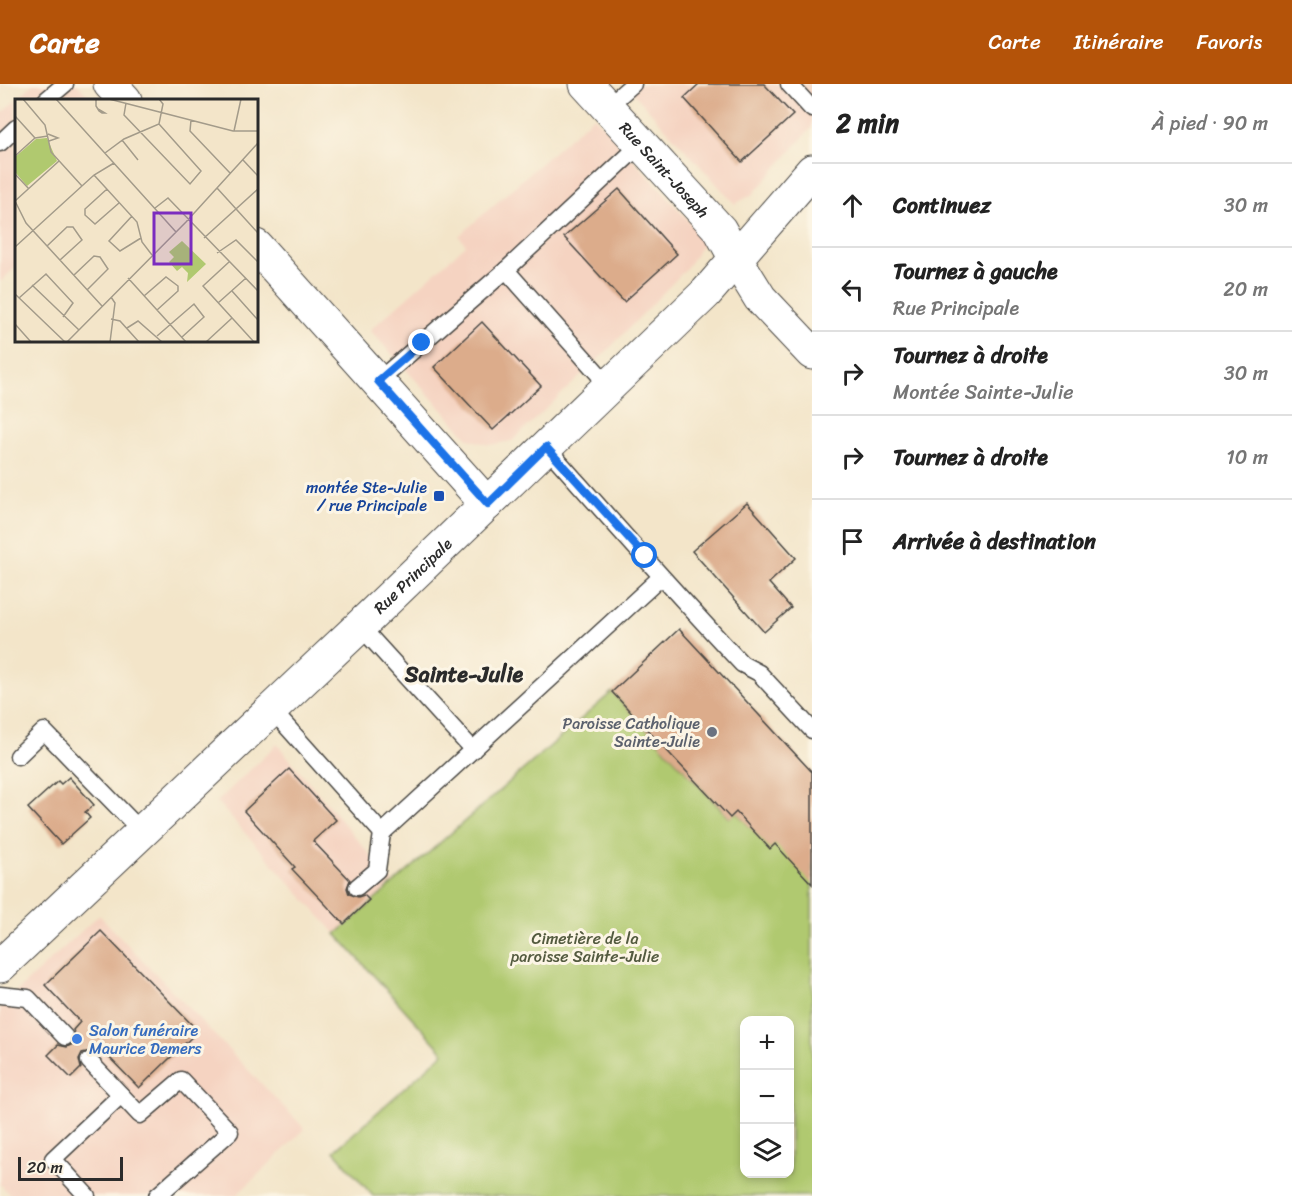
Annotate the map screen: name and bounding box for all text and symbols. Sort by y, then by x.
text: Carte [30,18,100,67]
text: Carte [989,23,1041,61]
text: Itinéraire [1074,23,1164,61]
text: Favoris [1197,23,1262,61]
inset map [15,99,258,342]
text: 2 min [836,100,899,146]
text: À pied · 90 m [1152,106,1268,141]
street label: Rue Saint-Joseph [612,114,717,225]
text: Continuez [893,186,991,225]
text: 30 m [1224,188,1268,223]
icon: ahead [836,189,869,222]
text: Tournez à gauche [893,252,1058,291]
text: 20 m [1223,272,1268,307]
icon: left [836,273,869,306]
text: Rue Principale [893,291,1019,326]
route end [408,329,434,355]
text: Tournez à droite [893,336,1048,375]
text: 30 m [1224,356,1268,391]
icon: right [836,357,869,390]
text: Montée Sainte-Julie [893,375,1074,410]
text: Tournez à droite [893,438,1048,477]
text: 10 m [1226,440,1268,475]
icon: right [836,441,869,474]
place label: montée Ste-Julie / rue Principale [306,473,427,520]
marker: montée Ste-Julie / rue Principale [432,489,446,503]
text: Arrivée à destination [893,522,1096,561]
icon: arrive [836,525,869,558]
street label: Rue Principale [366,530,459,621]
route start [631,542,657,568]
district label: Sainte-Julie [404,655,524,694]
place label: Paroisse Catholique Sainte-Julie [562,709,700,756]
marker: Paroisse Catholique Sainte-Julie [705,725,719,739]
park label: Cimetière de la paroisse Sainte-Julie [510,924,659,971]
place label: Salon funéraire Maurice Demers [89,1016,202,1063]
map controls [740,1016,794,1178]
button: + [740,1016,794,1070]
marker: Salon funéraire Maurice Demers [70,1032,84,1046]
button: − [740,1070,794,1124]
button: layers [740,1124,794,1178]
text: 20 m [27,1153,63,1182]
scale bar [18,1154,123,1182]

